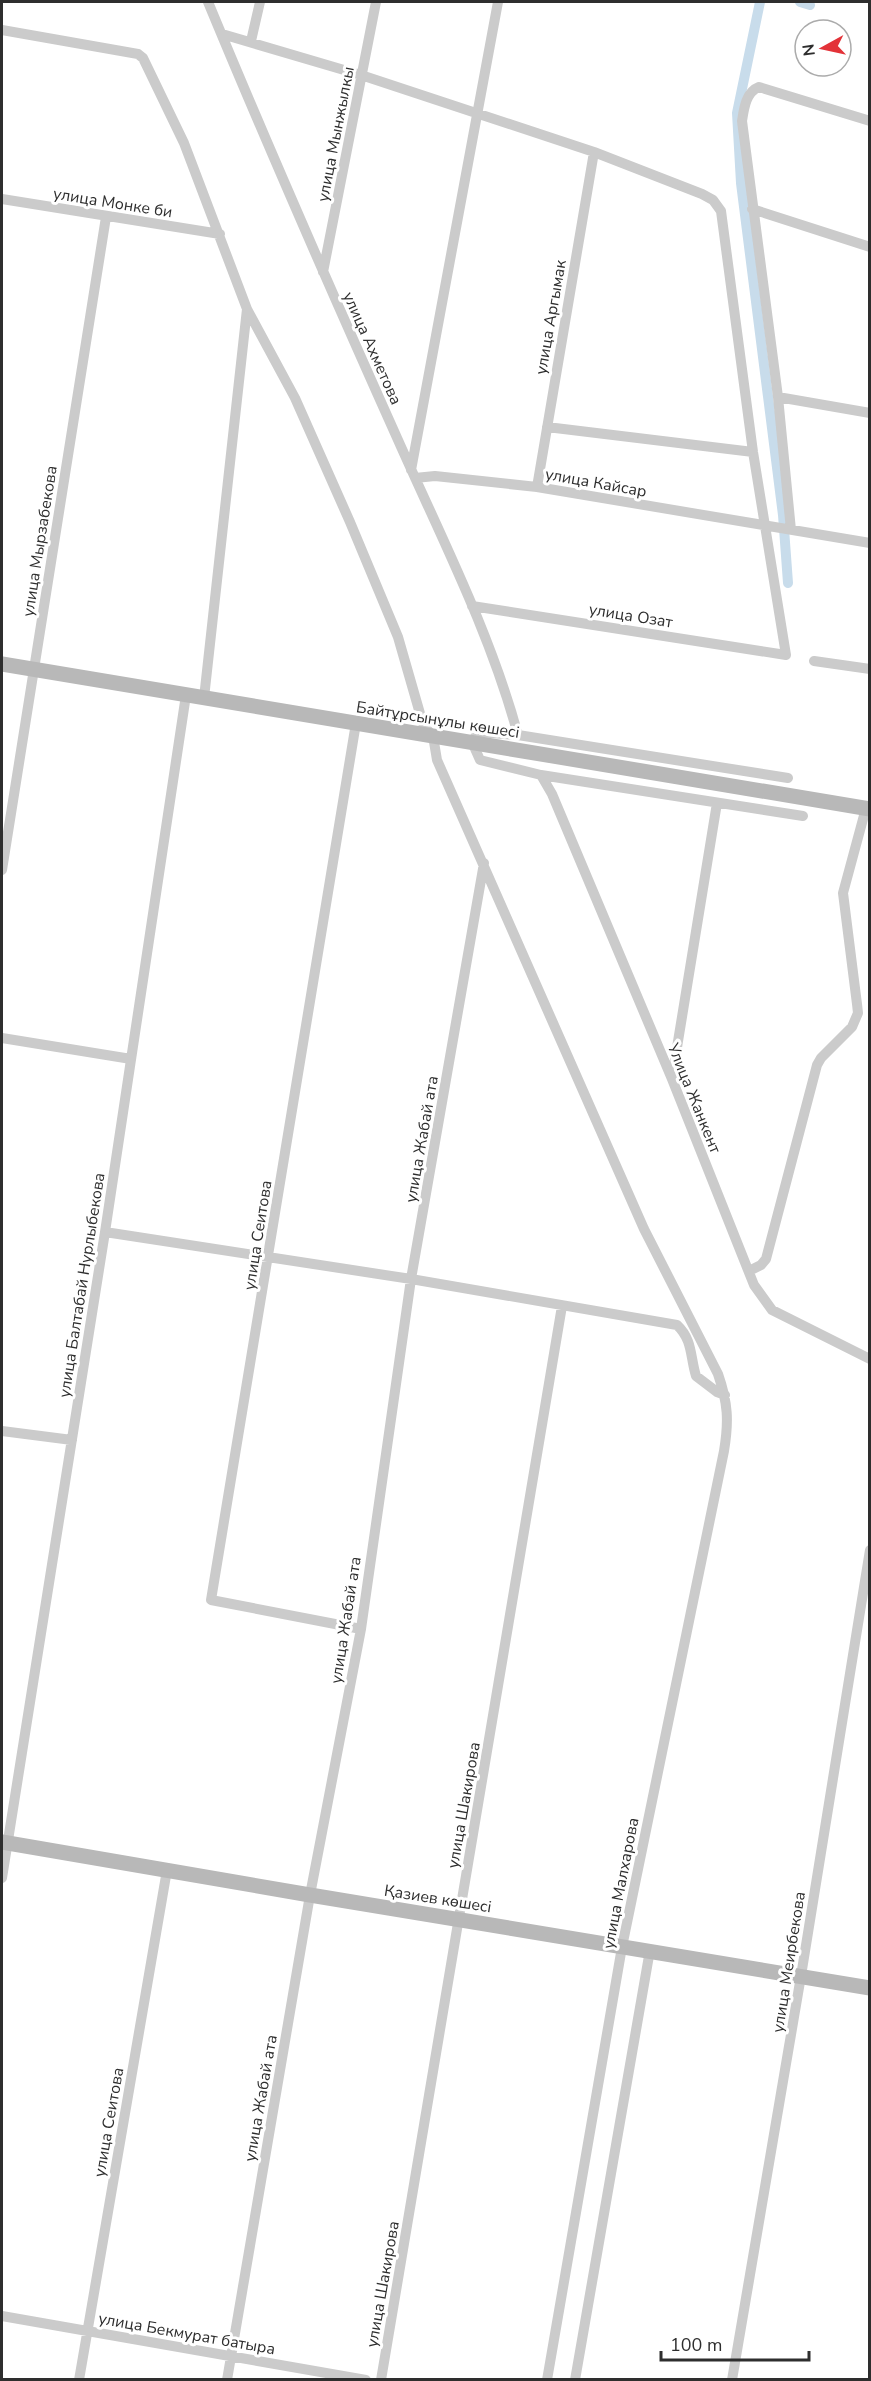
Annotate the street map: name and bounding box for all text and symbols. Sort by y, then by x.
north arrow [793,18,853,78]
text: N [797,42,821,57]
street label: улица Мынжылкы [312,65,360,204]
street label: улица Монке би [52,183,174,223]
street label: улица Аргымак [530,258,572,376]
street label: улица Ахметова [337,288,407,408]
street label: улица Кайсар [543,463,648,503]
street label: улица Мырзабекова [17,464,63,618]
street label: улица Озат [587,598,675,634]
street label: Байтұрсынұлы көшесі [355,696,521,744]
street label: Улица Жанкент [662,1039,727,1158]
street label: улица Жабай ата [400,1074,444,1204]
street label: улица Балтабай Нурлыбекова [53,1171,111,1399]
street label: улица Сеитова [238,1179,278,1292]
street label: улица Жабай ата [325,1555,367,1685]
street label: улица Шакирова [442,1740,486,1870]
street label: улица Малхарова [597,1816,644,1951]
street label: Қазиев көшесі [383,1880,493,1918]
street label: улица Меирбекова [767,1890,811,2034]
street label: улица Жабай ата [239,2033,283,2163]
street label: улица Сеитова [89,2066,129,2179]
street label: улица Шакирова [361,2219,405,2349]
street label: улица Бекмурат батыра [97,2308,277,2360]
scale bar [661,2324,810,2362]
text: 100 m [670,2333,722,2357]

